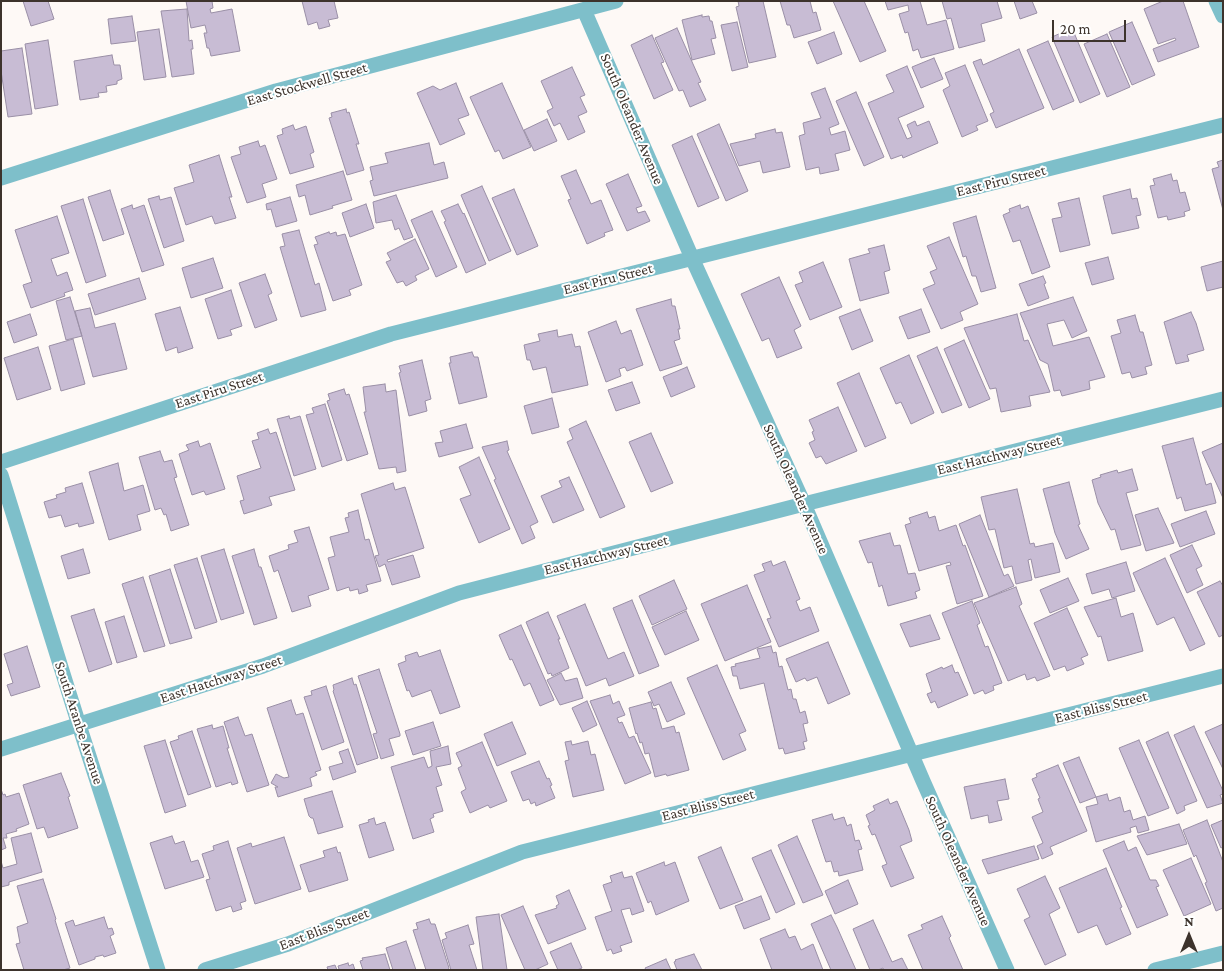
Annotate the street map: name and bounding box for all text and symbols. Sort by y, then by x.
scale bar [1054,10,1128,42]
text: 20 m [1060,21,1091,37]
street label: South Oleander Avenue [596,51,668,187]
street label: East Stockwell Street [245,58,369,110]
street label: East Piru Street [954,161,1048,201]
street label: East Piru Street [561,259,655,299]
street label: East Piru Street [173,367,265,413]
street label: South Oleander Avenue [759,421,833,557]
street label: East Hatchway Street [935,431,1063,479]
street label: East Hatchway Street [542,531,670,579]
street label: East Hatchway Street [158,651,284,707]
street label: South Aranbe Avenue [51,659,107,787]
street label: East Bliss Street [1053,687,1149,727]
street label: East Bliss Street [660,785,756,825]
street label: South Oleander Avenue [921,793,995,929]
street label: East Bliss Street [277,904,371,954]
north arrow [1164,911,1214,961]
text: N [1184,913,1194,929]

